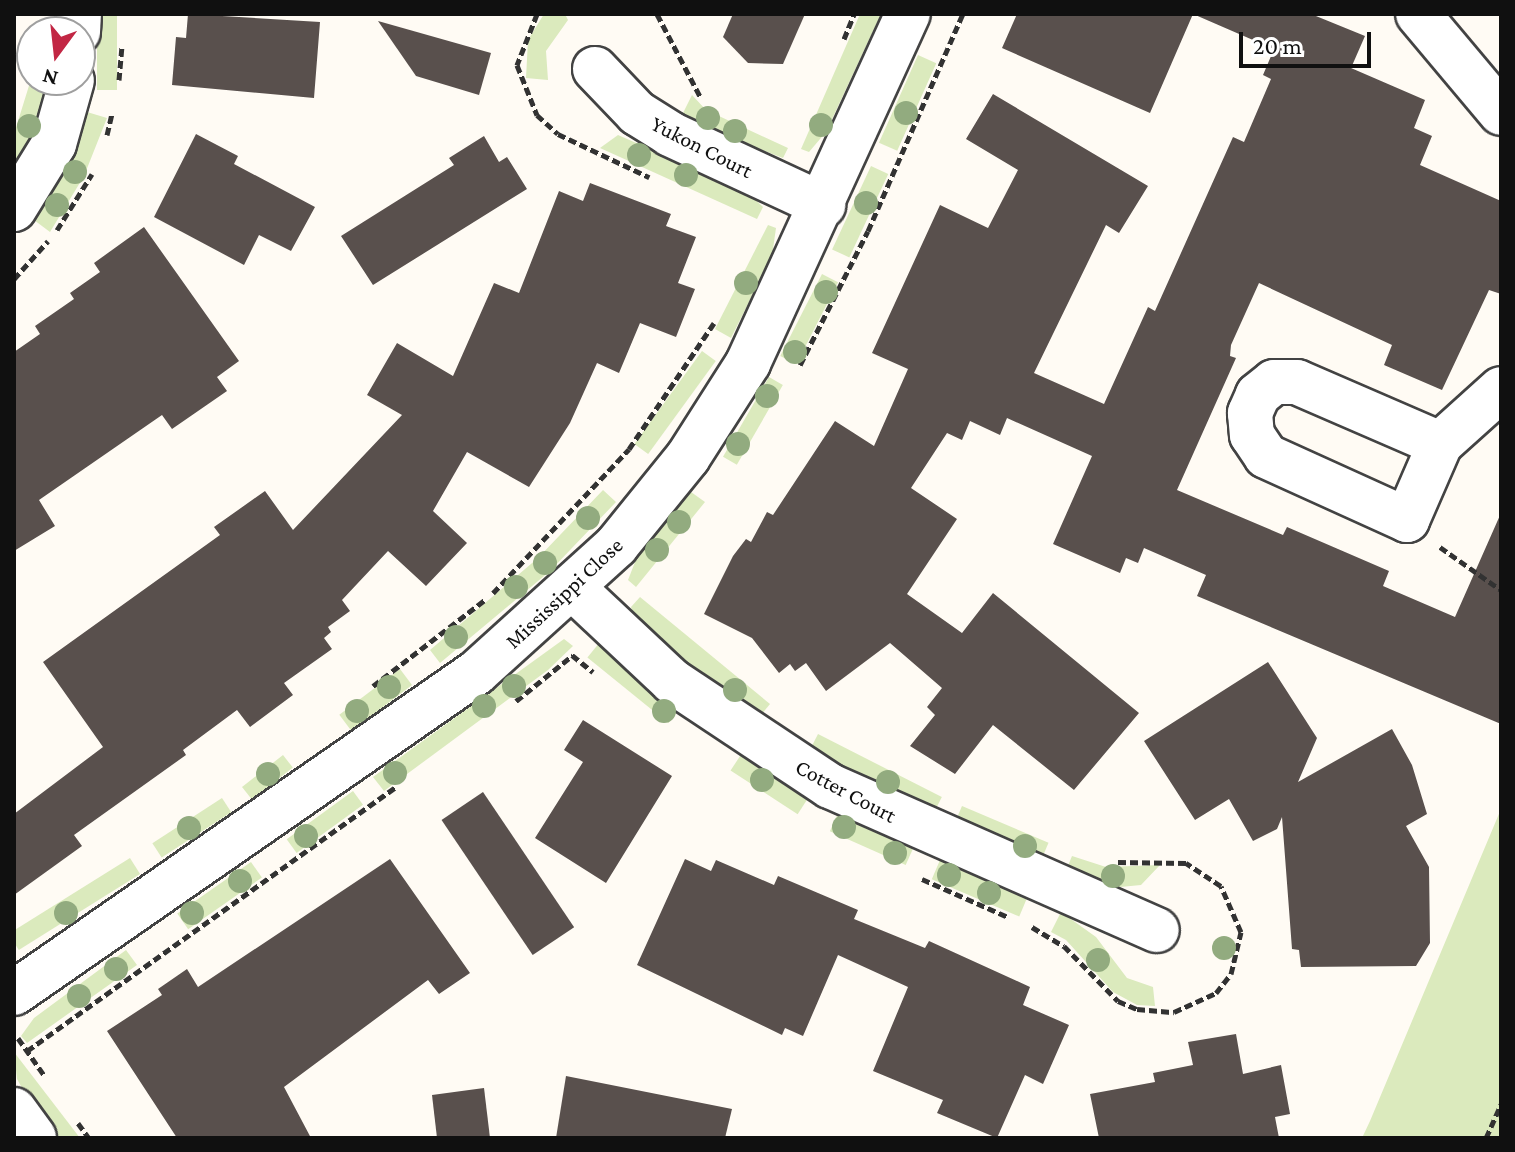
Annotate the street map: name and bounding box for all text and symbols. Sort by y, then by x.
north arrow [16,16,96,96]
scale bar [1243,16,1375,66]
text: 20 m [1253,32,1302,59]
text: N [40,64,61,92]
street label: Yukon Court [647,110,757,184]
street label: Mississippi Close [500,532,628,654]
street label: Cotter Court [791,753,901,829]

